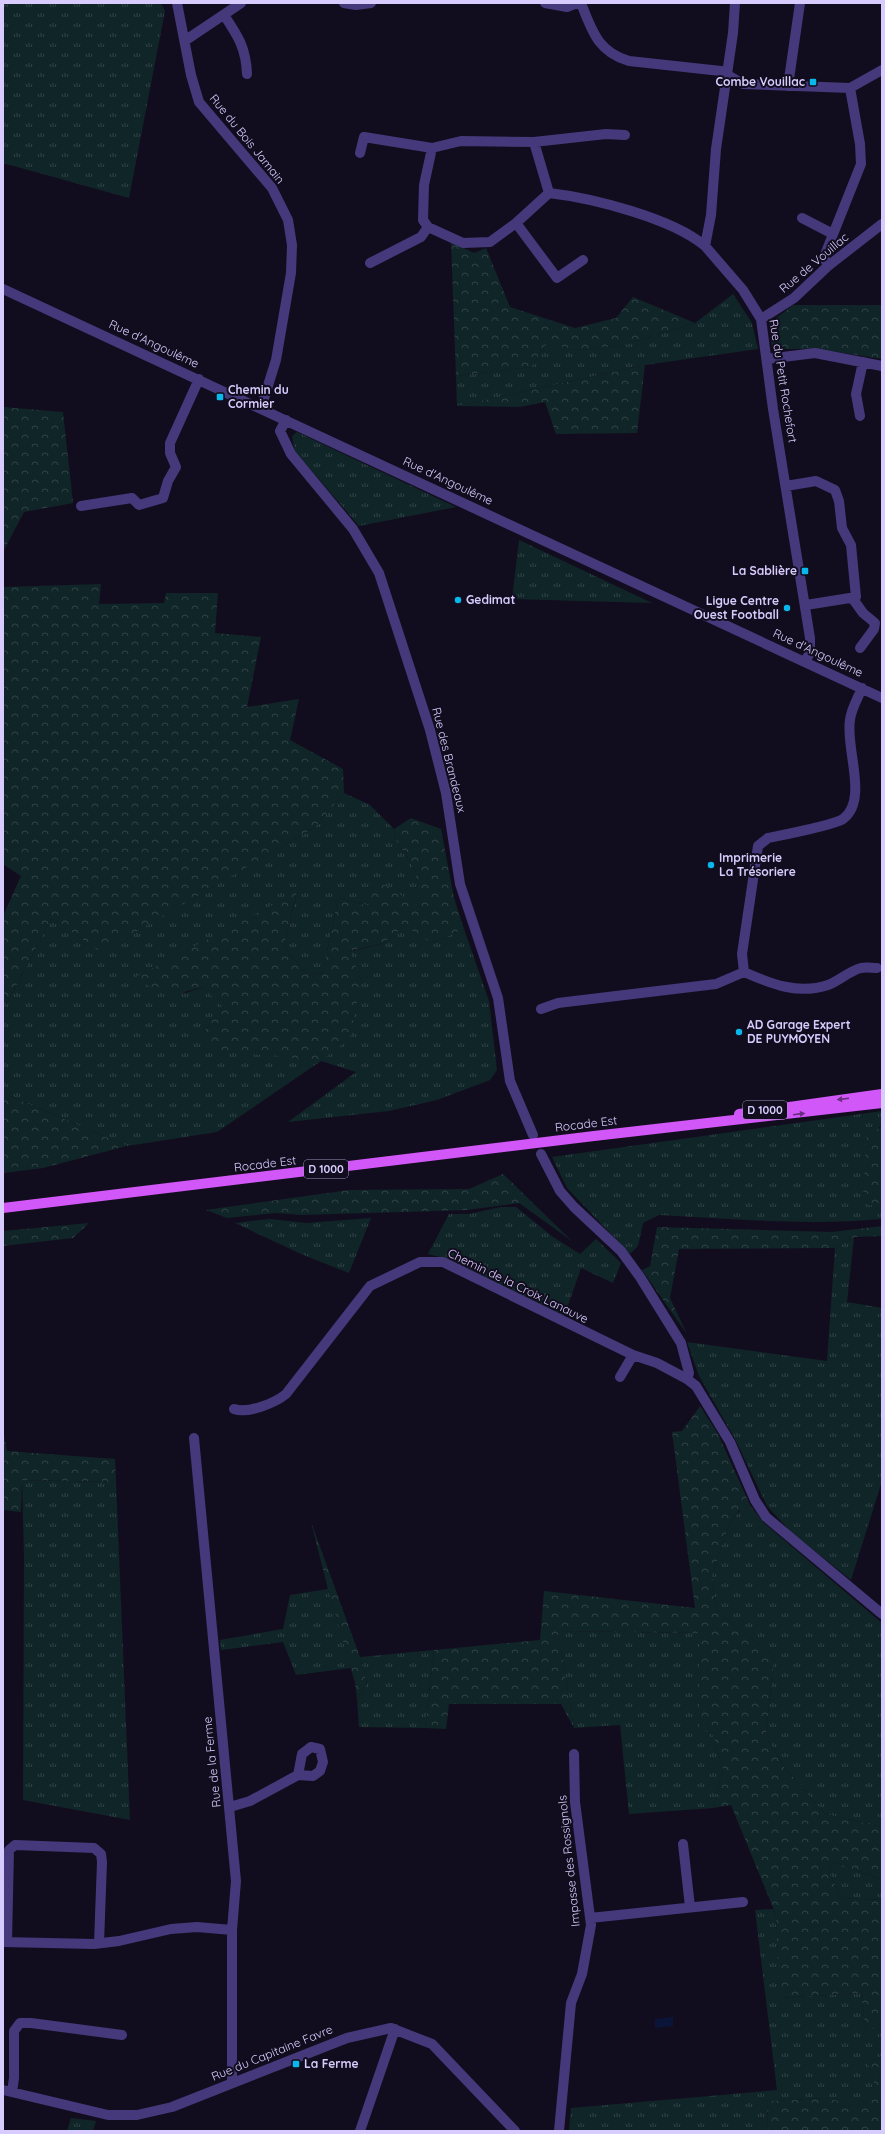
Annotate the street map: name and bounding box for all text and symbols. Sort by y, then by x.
place label: Combe Vouillac [715,74,805,89]
marker: Combe Vouillac [808,77,818,87]
street label: Rue du Bois Jamain [207,91,288,186]
street label: Rue de Vouillac [776,229,851,296]
street label: Rue d'Angoulême [107,316,202,371]
street label: Rue du Petit Rochefort [766,318,801,444]
place label: Chemin du Cormier [228,382,289,411]
marker: Chemin du Cormier [215,392,225,402]
street label: Rue d'Angoulême [401,453,496,508]
place label: La Sablière [732,563,797,578]
marker: La Sablière [800,566,810,576]
place label: Gedimat [466,592,515,607]
place label: Ligue Centre Ouest Football [694,593,779,622]
marker: Gedimat [453,595,463,605]
marker: Ligue Centre Ouest Football [782,603,792,613]
street label: Rue d'Angoulême [771,625,866,680]
street label: Rue des Brandeaux [429,706,470,814]
place label: Imprimerie La Trésoriere [719,850,796,879]
marker: Imprimerie La Trésoriere [706,860,716,870]
place label: AD Garage Expert DE PUYMOYEN [747,1017,851,1046]
marker: AD Garage Expert DE PUYMOYEN [734,1027,744,1037]
one-way arrow [837,1096,849,1102]
road number: D 1000 [743,1101,787,1119]
one-way arrow [793,1110,805,1117]
street label: Rocade Est [554,1112,618,1135]
street label: Rocade Est [233,1152,297,1175]
road number: D 1000 [304,1160,348,1178]
street label: Chemin de la Croix Lanauve [445,1245,591,1326]
street label: Rue de la Ferme [199,1716,224,1808]
street label: Impasse des Rossignols [554,1794,583,1927]
street label: Rue du Capitaine Favre [209,2021,335,2084]
place label: La Ferme [304,2056,359,2071]
marker: La Ferme [291,2059,301,2069]

